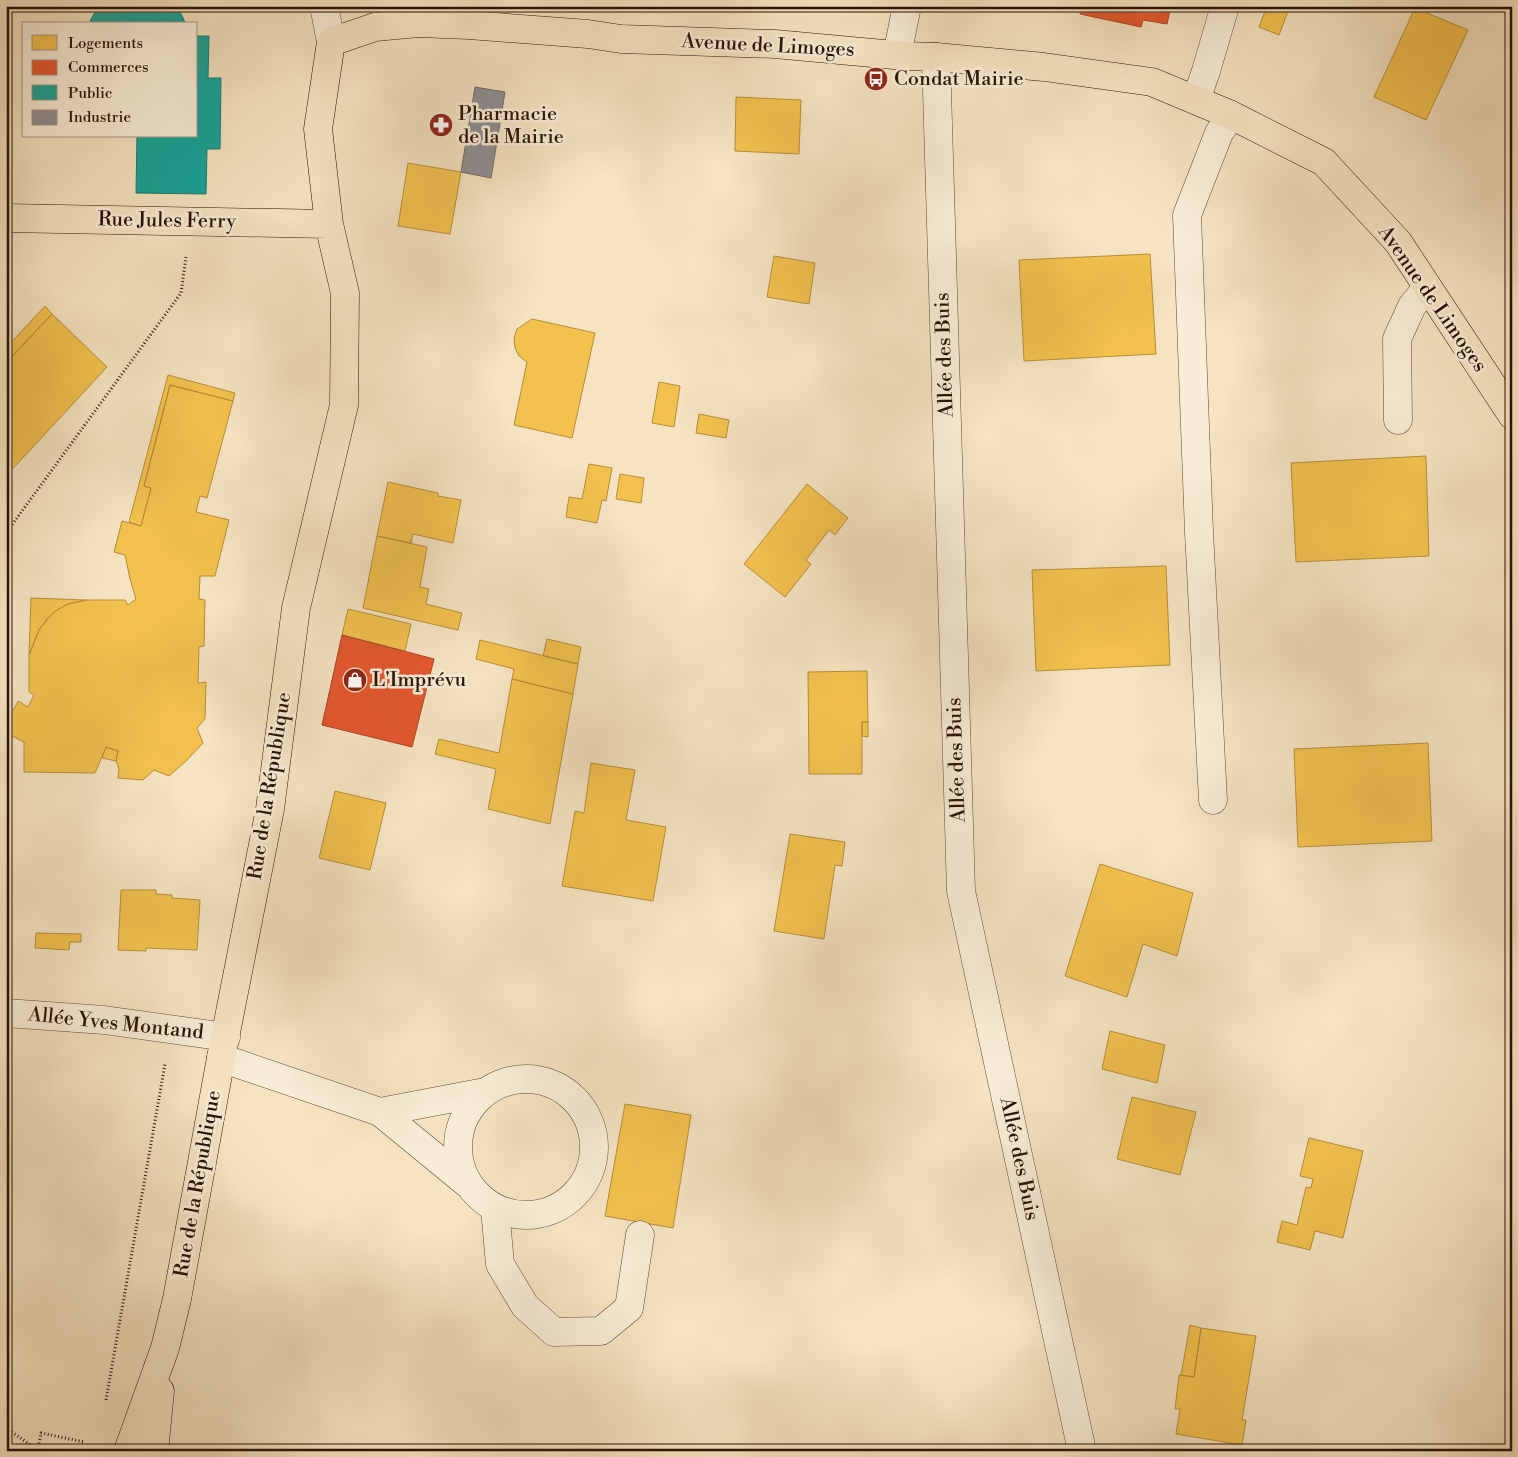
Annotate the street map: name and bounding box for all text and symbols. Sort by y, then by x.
legend [22,22,198,138]
street label: Avenue de Limoges [680,29,855,63]
text: Logements [68,34,143,53]
text: Commerces [68,58,149,77]
bus stop icon: Condat Mairie [863,66,889,92]
place label: Condat Mairie [894,67,1024,92]
text: Public [68,84,112,103]
place label: Pharmacie de la Mairie [458,102,564,150]
text: Industrie [68,108,131,127]
pharmacy icon: Pharmacie de la Mairie [428,112,454,138]
street label: Rue Jules Ferry [98,207,237,235]
street label: Avenue de Limoges [1372,220,1492,377]
street label: Allée des Buis [930,292,960,419]
shop icon: L'Imprévu [342,667,368,693]
place label: L'Imprévu [372,668,467,693]
street label: Rue de la République [243,690,297,882]
street label: Allée des Buis [942,697,972,824]
street label: Allée Yves Montand [26,1002,206,1046]
street label: Rue de la République [169,1088,227,1280]
street label: Allée des Buis [994,1094,1044,1223]

